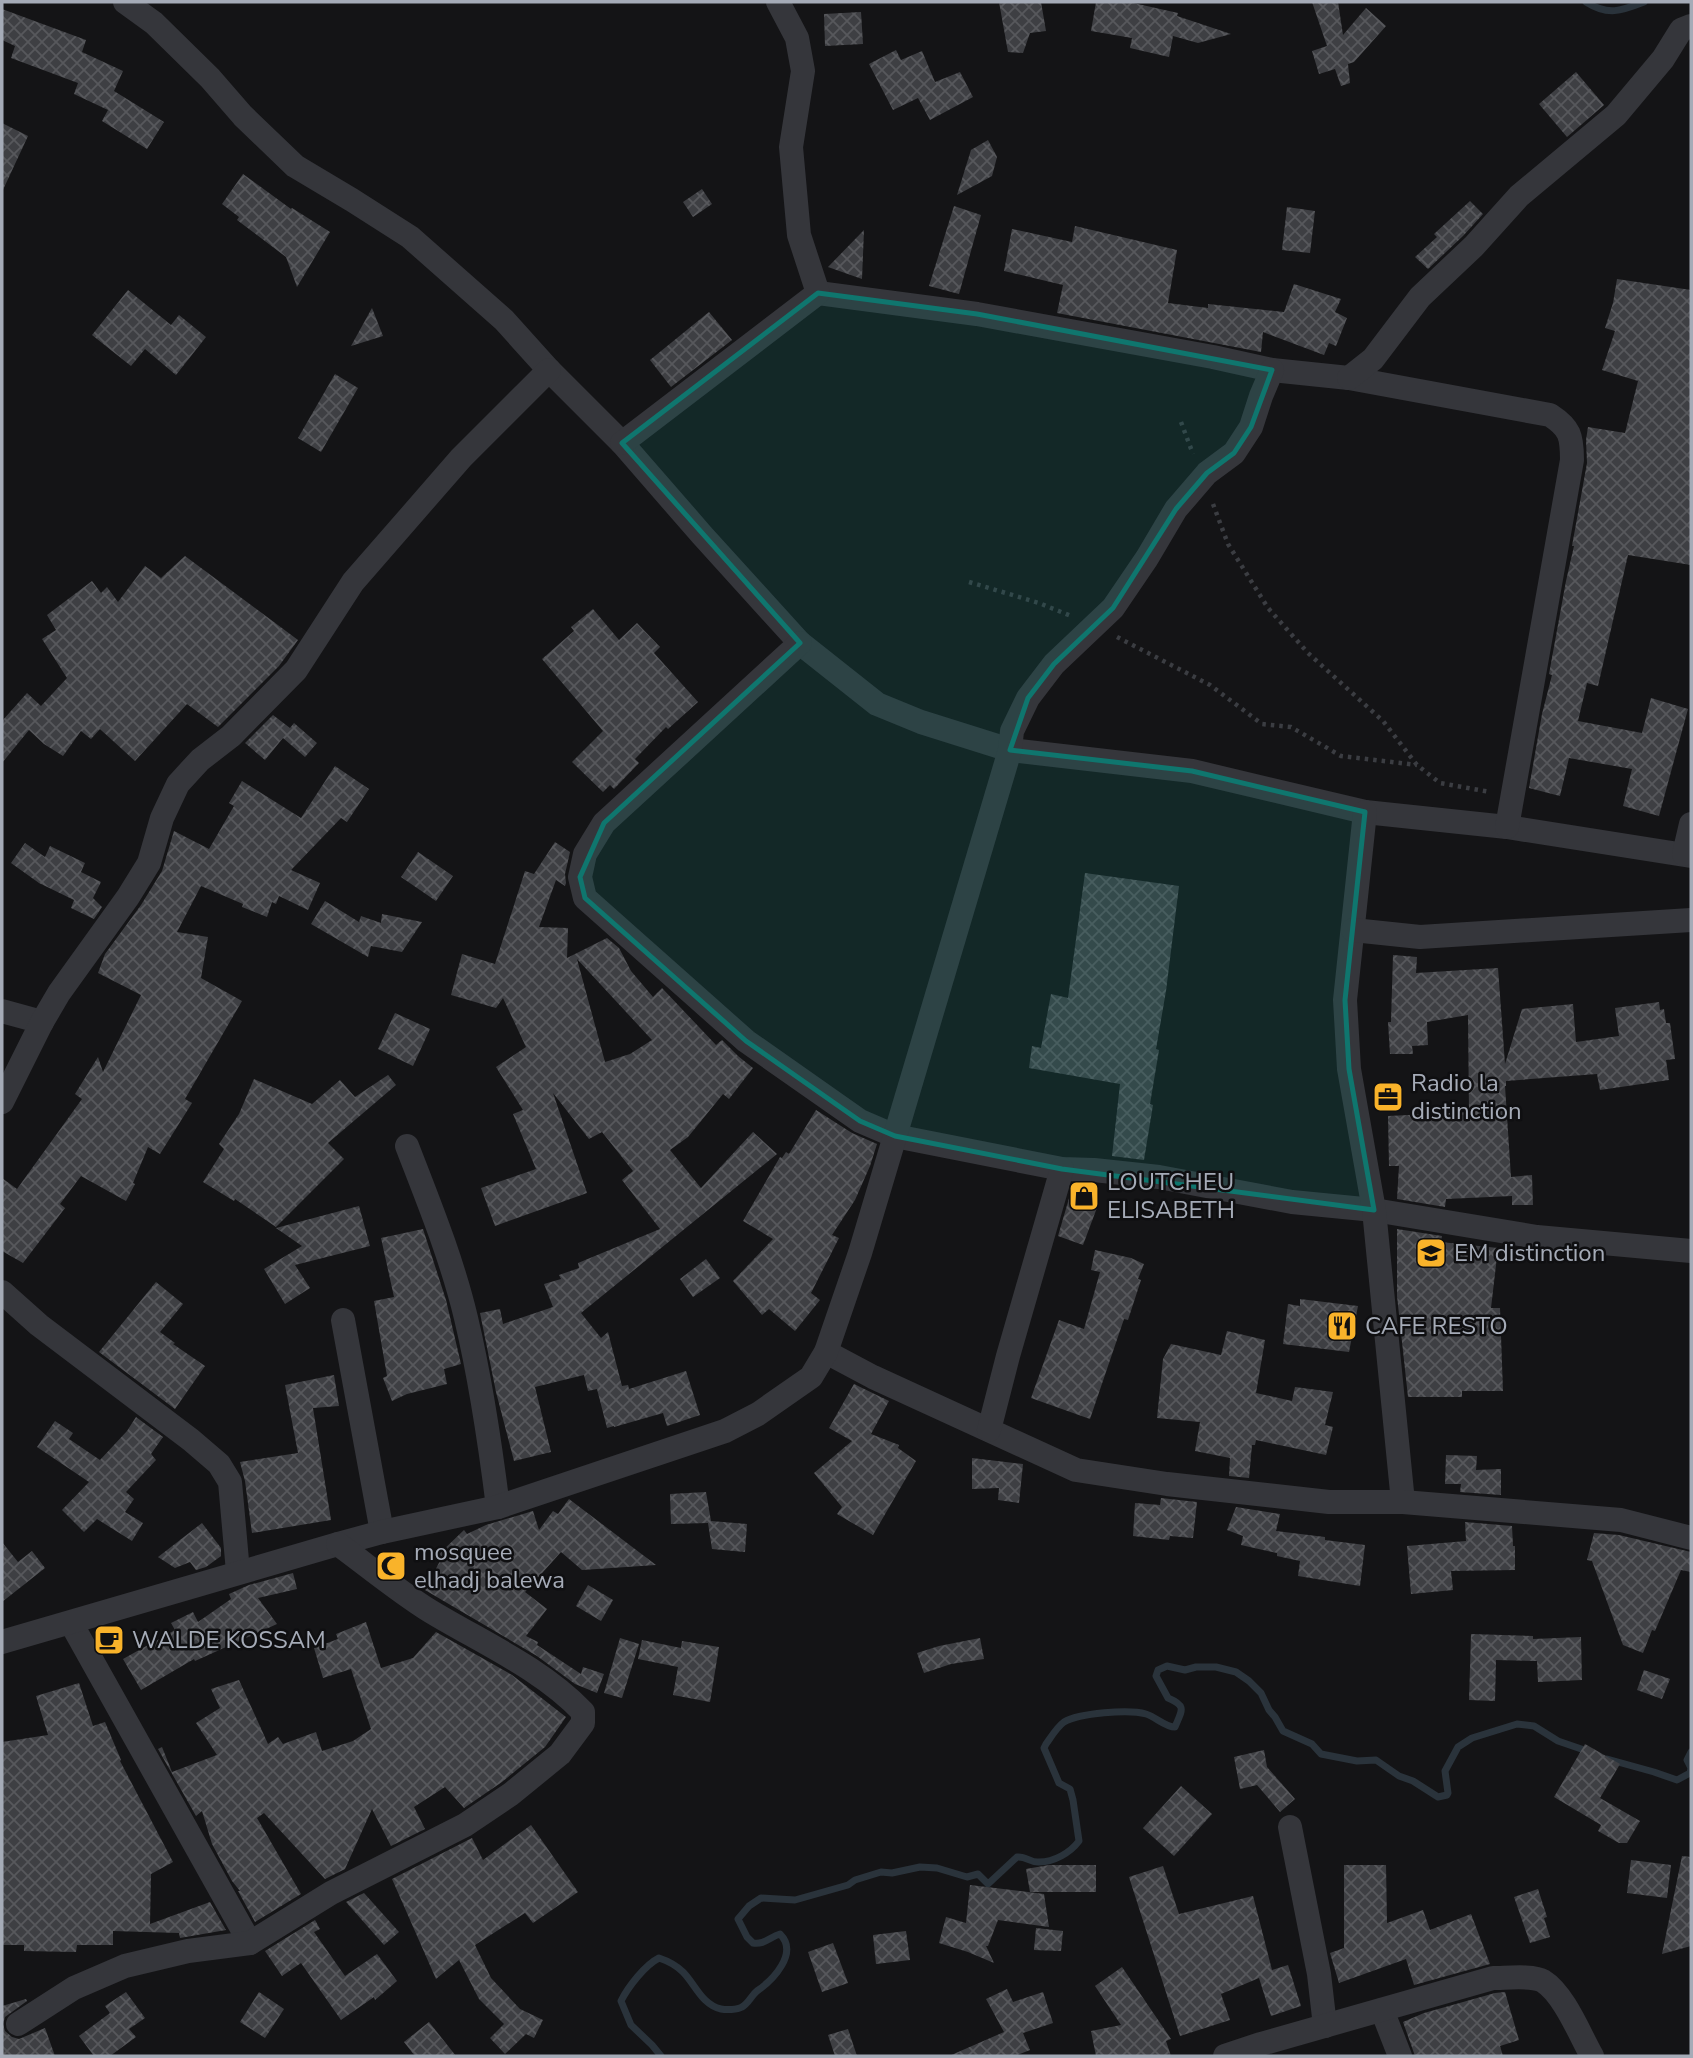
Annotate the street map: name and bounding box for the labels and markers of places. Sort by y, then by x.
place label: Radio la distinction [1411,1067,1522,1127]
office icon: Radio la distinction [1371,1080,1405,1114]
place label: LOUTCHEU ELISABETH [1107,1166,1235,1226]
shop icon: LOUTCHEU ELISABETH [1067,1179,1101,1213]
school or university icon: EM distinction [1414,1236,1448,1270]
place label: EM distinction [1454,1237,1605,1269]
restaurant icon: CAFE RESTO [1325,1309,1359,1343]
place label: CAFE RESTO [1365,1310,1508,1342]
place label: mosquee elhadj balewa [414,1536,565,1596]
mosque icon: mosquee elhadj balewa [374,1549,408,1583]
cafe icon: WALDE KOSSAM [92,1623,126,1657]
place label: WALDE KOSSAM [132,1624,326,1656]

